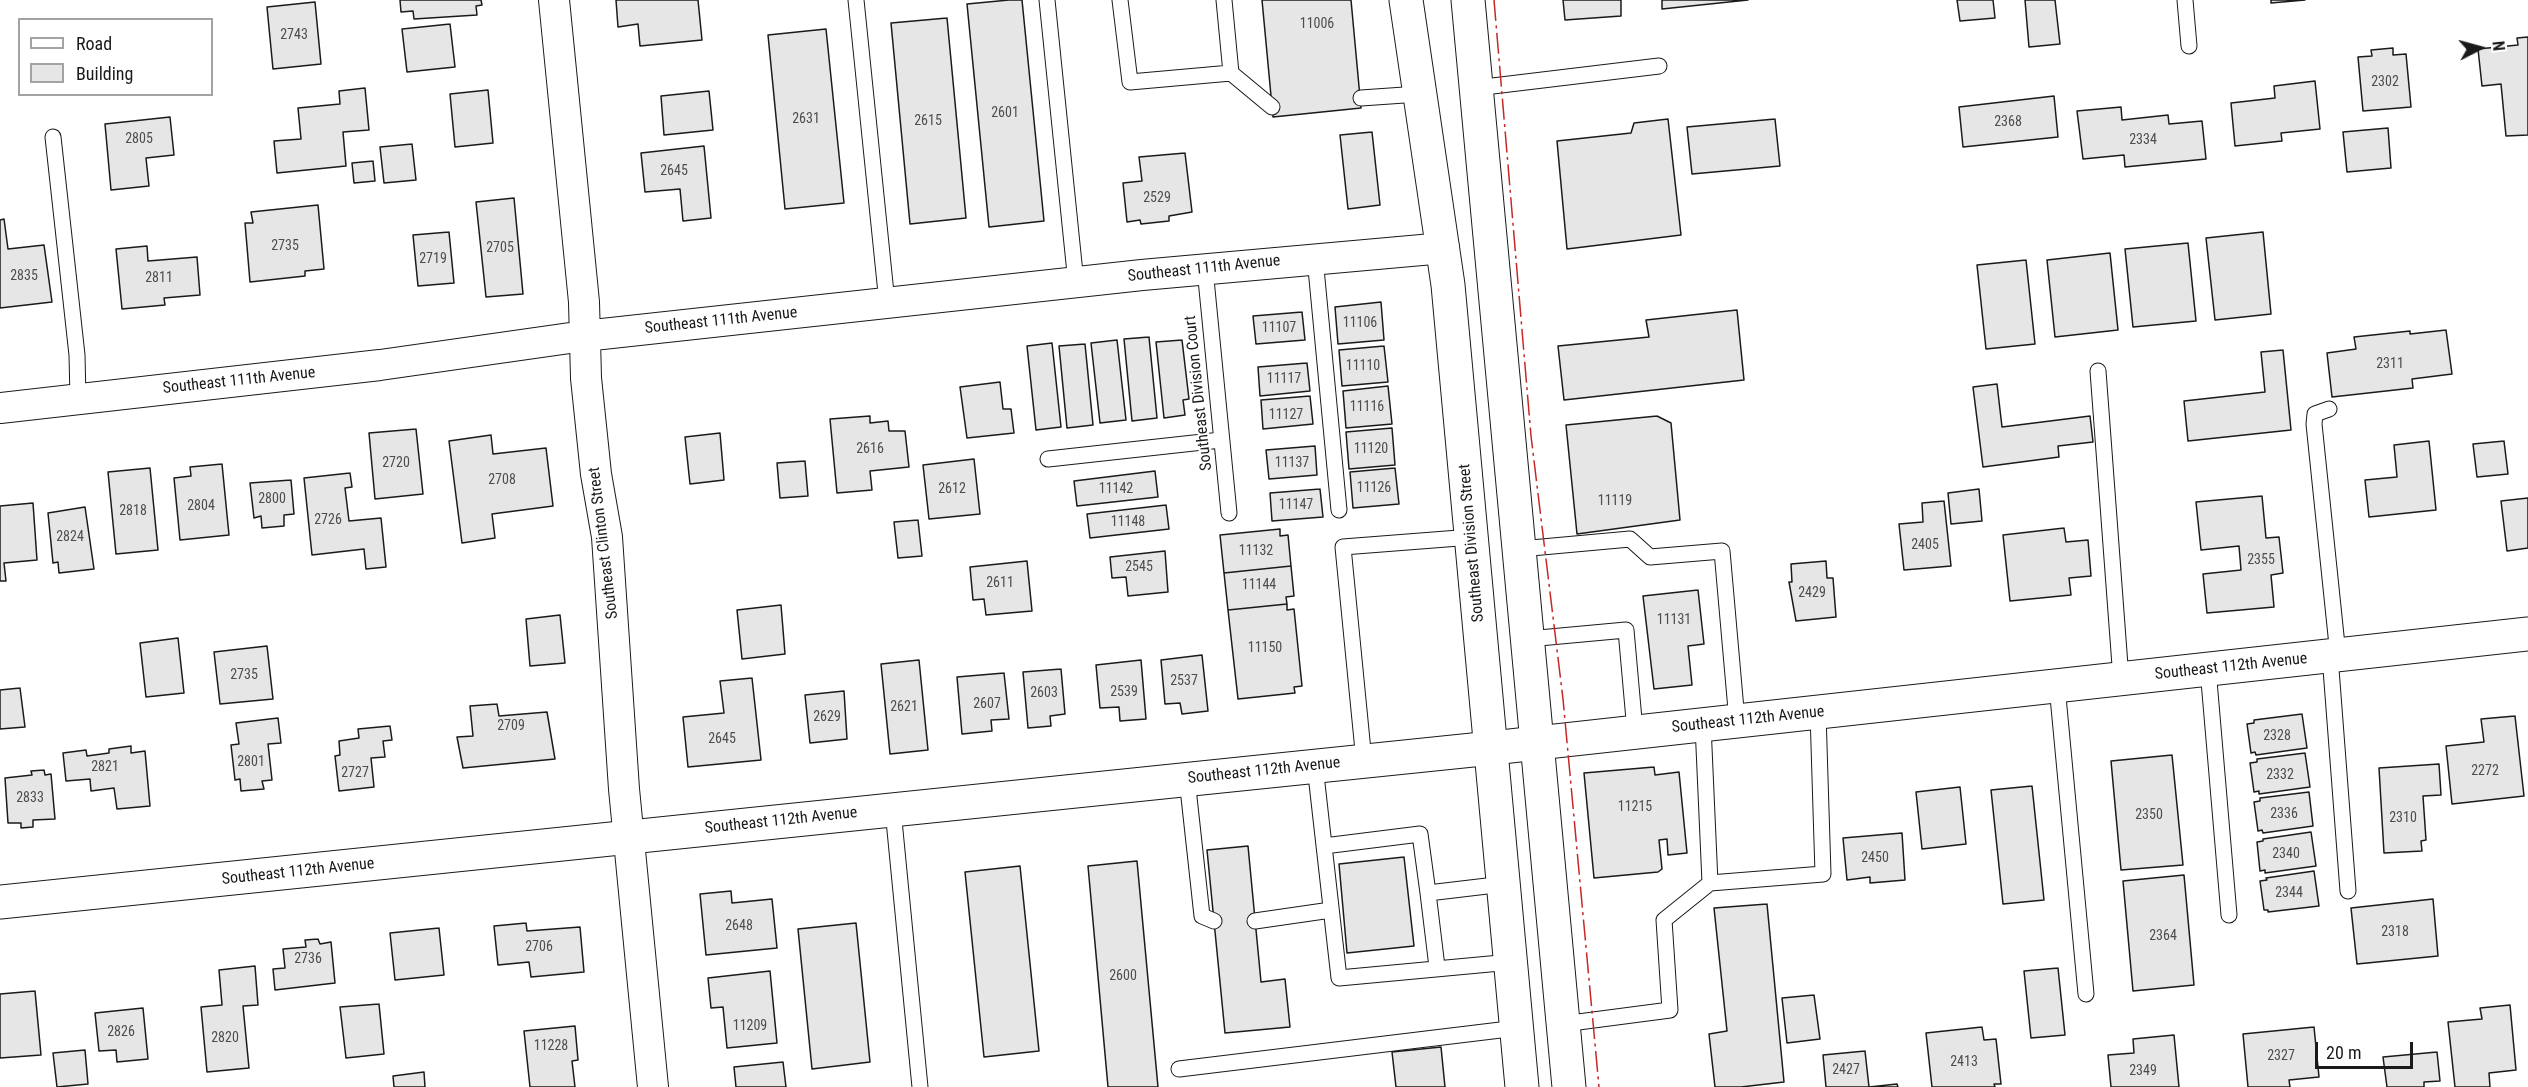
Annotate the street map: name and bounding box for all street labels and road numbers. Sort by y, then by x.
street label: Southeast 111th Avenue [1127,251,1281,287]
street label: Southeast 111th Avenue [644,303,798,339]
street label: Southeast Division Court [1181,314,1217,472]
street label: Southeast 111th Avenue [162,363,316,399]
street label: Southeast Division Street [1456,463,1488,623]
street label: Southeast Clinton Street [585,466,623,620]
street label: Southeast 112th Avenue [2154,649,2308,685]
street label: Southeast 112th Avenue [1671,702,1825,738]
street label: Southeast 112th Avenue [1187,753,1341,789]
street label: Southeast 112th Avenue [704,803,858,839]
street label: Southeast 112th Avenue [221,854,375,890]

